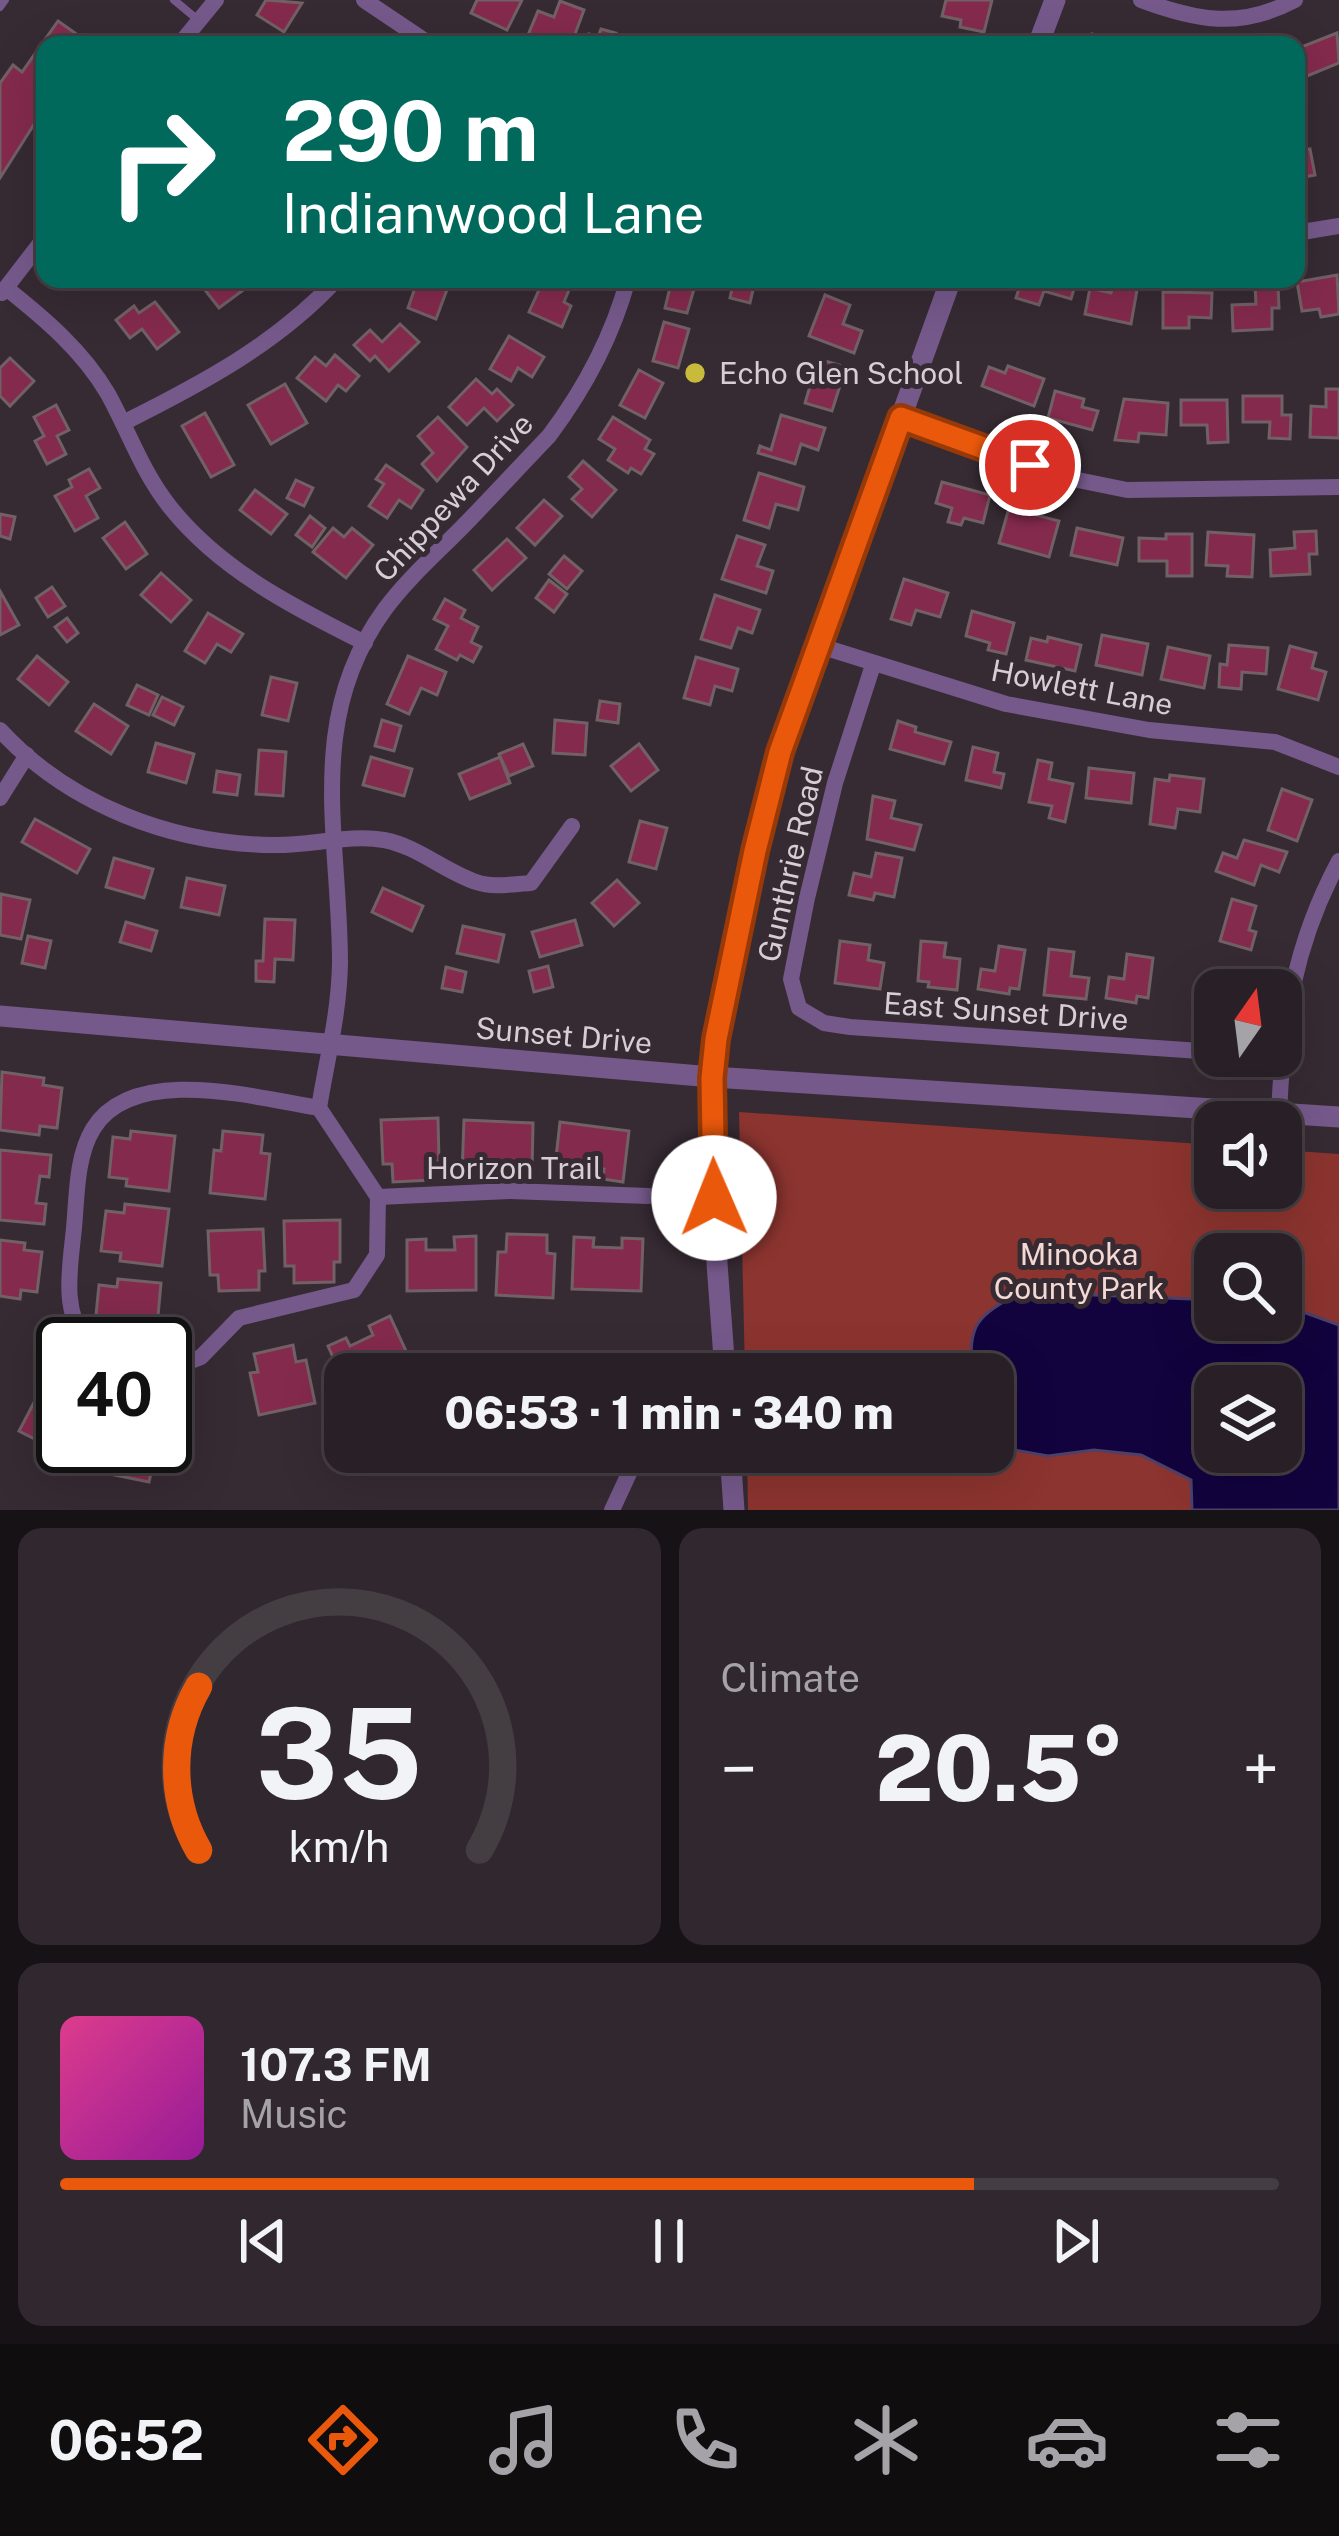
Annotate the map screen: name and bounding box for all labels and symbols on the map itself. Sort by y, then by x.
place label: Echo Glen School [719,355,963,391]
marker: Echo Glen School [682,360,708,386]
street label: Chippewa Drive [366,405,540,589]
pin [979,414,1081,516]
street label: Howlett Lane [988,652,1176,722]
street label: Gunthrie Road [750,763,830,965]
north arrow [1194,969,1302,1077]
street label: East Sunset Drive [882,984,1130,1038]
street label: Sunset Drive [474,1009,654,1061]
position arrow [651,1135,777,1261]
street label: Horizon Trail [426,1150,602,1186]
park label: Minooka County Park [994,1236,1164,1306]
speed limit sign: 40 [36,1317,192,1473]

